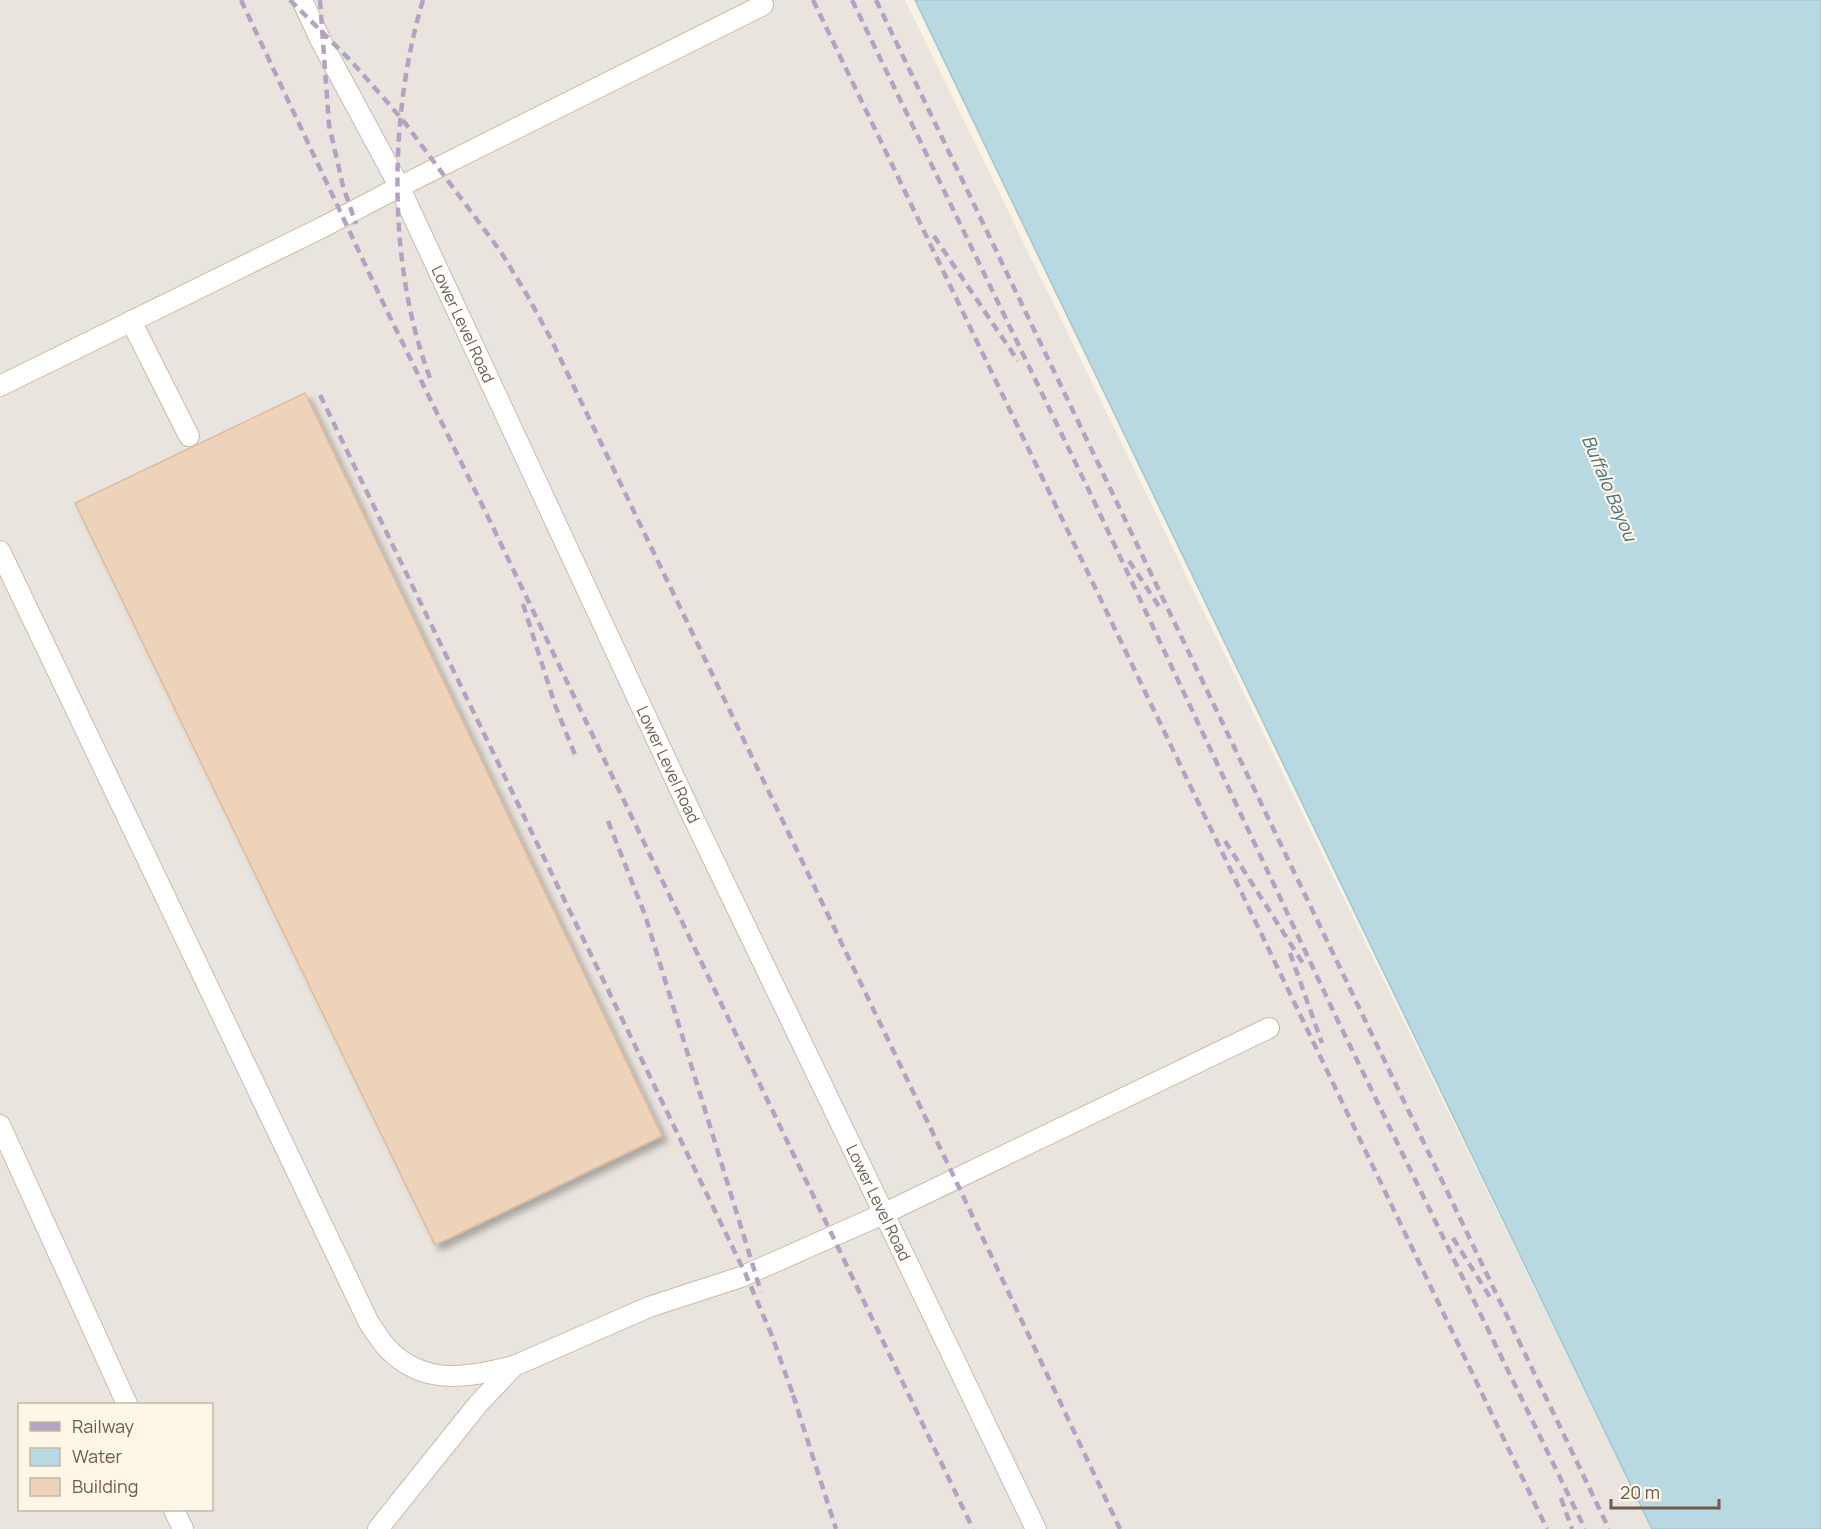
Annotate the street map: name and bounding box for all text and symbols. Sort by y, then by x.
street label: Lower Level Road [426,262,500,386]
water label: Buffalo Bayou [1577,431,1644,545]
street label: Lower Level Road [632,702,705,827]
street label: Lower Level Road [841,1141,916,1265]
legend [18,1403,213,1511]
text: Railway [72,1414,134,1438]
text: Water [72,1444,122,1468]
scale bar [1611,1472,1719,1510]
text: Building [72,1474,138,1498]
text: 20 m [1620,1480,1660,1504]

